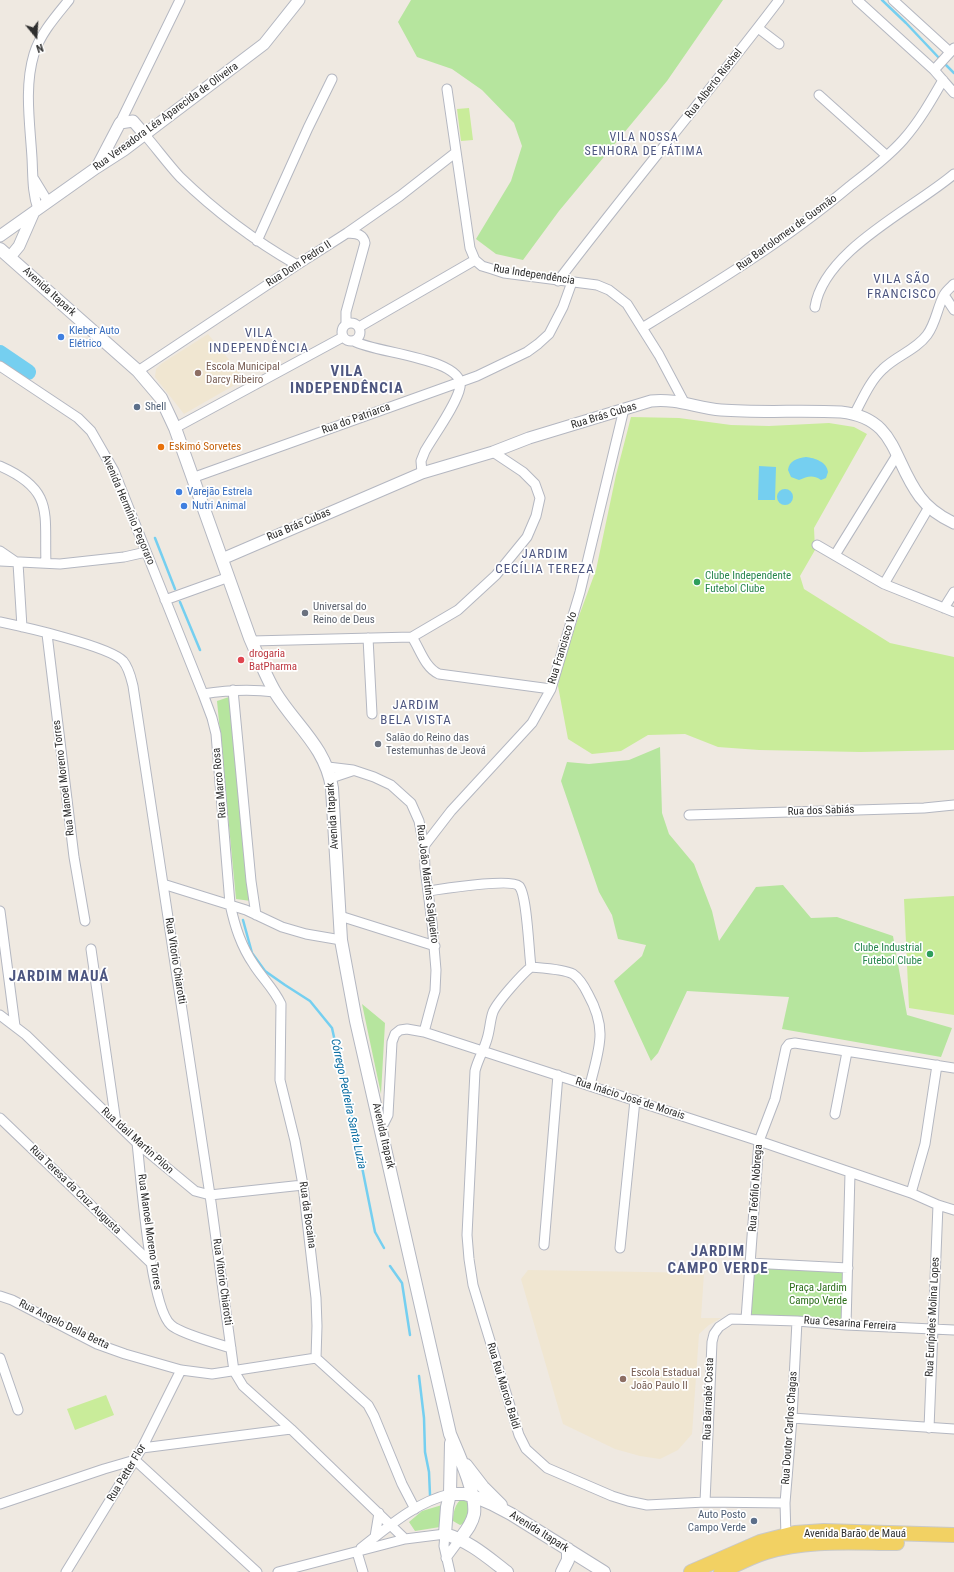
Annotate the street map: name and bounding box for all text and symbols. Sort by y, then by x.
north arrow [16,16,56,56]
text: N [35,41,45,55]
street label: Rua Alberto Rischel [683,47,745,121]
street label: Rua Vereadora Léa Aparecida de Oliveira [91,60,241,174]
district label: VILA NOSSA SENHORA DE FÁTIMA [584,131,704,159]
street label: Rua Bartolomeu de Gusmão [734,192,840,274]
street label: Rua Dom Pedro II [264,238,334,290]
street label: Rua Independência [492,262,576,288]
street label: Avenida Itapark [20,265,78,319]
district label: VILA SÃO FRANCISCO [867,272,937,303]
place label: Kleber Auto Elétrico [69,324,119,350]
district label: VILA INDEPENDÊNCIA [209,326,309,357]
marker: Kleber Auto Elétrico [56,332,66,342]
place label: Escola Municipal Darcy Ribeiro [206,360,280,386]
district label: VILA INDEPENDÊNCIA [290,363,404,398]
marker: Escola Municipal Darcy Ribeiro [193,368,203,378]
place label: Shell [145,400,166,414]
street label: Rua Brás Cubas [569,400,639,432]
street label: Rua do Patriarca [320,401,392,437]
marker: Shell [132,402,142,412]
place label: Eskimó Sorvetes [169,440,241,454]
marker: Eskimó Sorvetes [156,442,166,452]
street label: Avenida Hermínio Pegoraro [99,453,157,567]
place label: Varejão Estrela [187,485,252,499]
marker: Varejão Estrela [174,487,184,497]
place label: Nutri Animal [192,499,246,513]
marker: Nutri Animal [179,501,189,511]
street label: Rua Brás Cubas [265,506,333,544]
district label: JARDIM CECÍLIA TEREZA [495,547,595,578]
place label: Clube Independente Futebol Clube [705,569,791,595]
marker: Clube Independente Futebol Clube [692,577,702,587]
place label: Universal do Reino de Deus [313,600,375,626]
marker: Universal do Reino de Deus [300,608,310,618]
street label: Rua Francisco Vo [546,610,580,686]
place label: drogaria BatPharma [249,647,297,673]
marker: drogaria BatPharma [236,655,246,665]
district label: JARDIM BELA VISTA [380,698,452,729]
street label: Rua Manoel Moreno Torres [50,719,78,837]
place label: Salão do Reino das Testemunhas de Jeová [386,731,486,757]
marker: Salão do Reino das Testemunhas de Jeová [373,739,383,749]
street label: Rua Marco Rosa [210,747,230,819]
street label: Avenida Itapark [324,782,342,850]
street label: Rua dos Sabiás [787,803,855,819]
street label: Rua João Martins Salgueiro [413,824,441,944]
street label: Rua Vitorio Chiarotti [162,917,188,1005]
place label: Clube Industrial Futebol Clube [854,941,922,967]
marker: Clube Industrial Futebol Clube [925,949,935,959]
district label: JARDIM MAUÁ [9,968,109,986]
water label: Córrego Pedreira Santa Luzia [327,1037,369,1171]
street label: Rua Inácio José de Morais [574,1075,686,1123]
street label: Avenida Itapark [369,1102,397,1170]
street label: Rua Idail Martin Pilon [98,1105,176,1177]
street label: Rua Teresa da Cruz Augusta [27,1143,123,1237]
street label: Rua Teófilo Nóbrega [746,1144,766,1232]
street label: Rua Manoel Moreno Torres [134,1173,164,1291]
street label: Rua da Bocaina [296,1181,318,1249]
street label: Rua Vitorio Chiarotti [209,1238,235,1326]
district label: JARDIM CAMPO VERDE [667,1243,769,1278]
street label: Rua Eurípides Molina Lopes [923,1257,943,1377]
park label: Praça Jardim Campo Verde [789,1281,847,1307]
street label: Rua Angelo Della Betta [17,1297,111,1353]
street label: Rua Cesarina Ferreira [803,1314,897,1334]
street label: Rua Rui Marcio Baldi [484,1341,522,1431]
street label: Rua Barnabé Costa [701,1358,717,1440]
place label: Escola Estadual João Paulo II [631,1366,700,1392]
street label: Rua Doutor Carlos Chagas [779,1371,801,1485]
marker: Escola Estadual João Paulo II [618,1374,628,1384]
street label: Rua Petter Flor [105,1442,149,1504]
place label: Auto Posto Campo Verde [688,1508,746,1534]
street label: Avenida Itapark [507,1509,571,1555]
marker: Auto Posto Campo Verde [749,1516,759,1526]
street label: Avenida Barão de Mauá [804,1527,906,1541]

